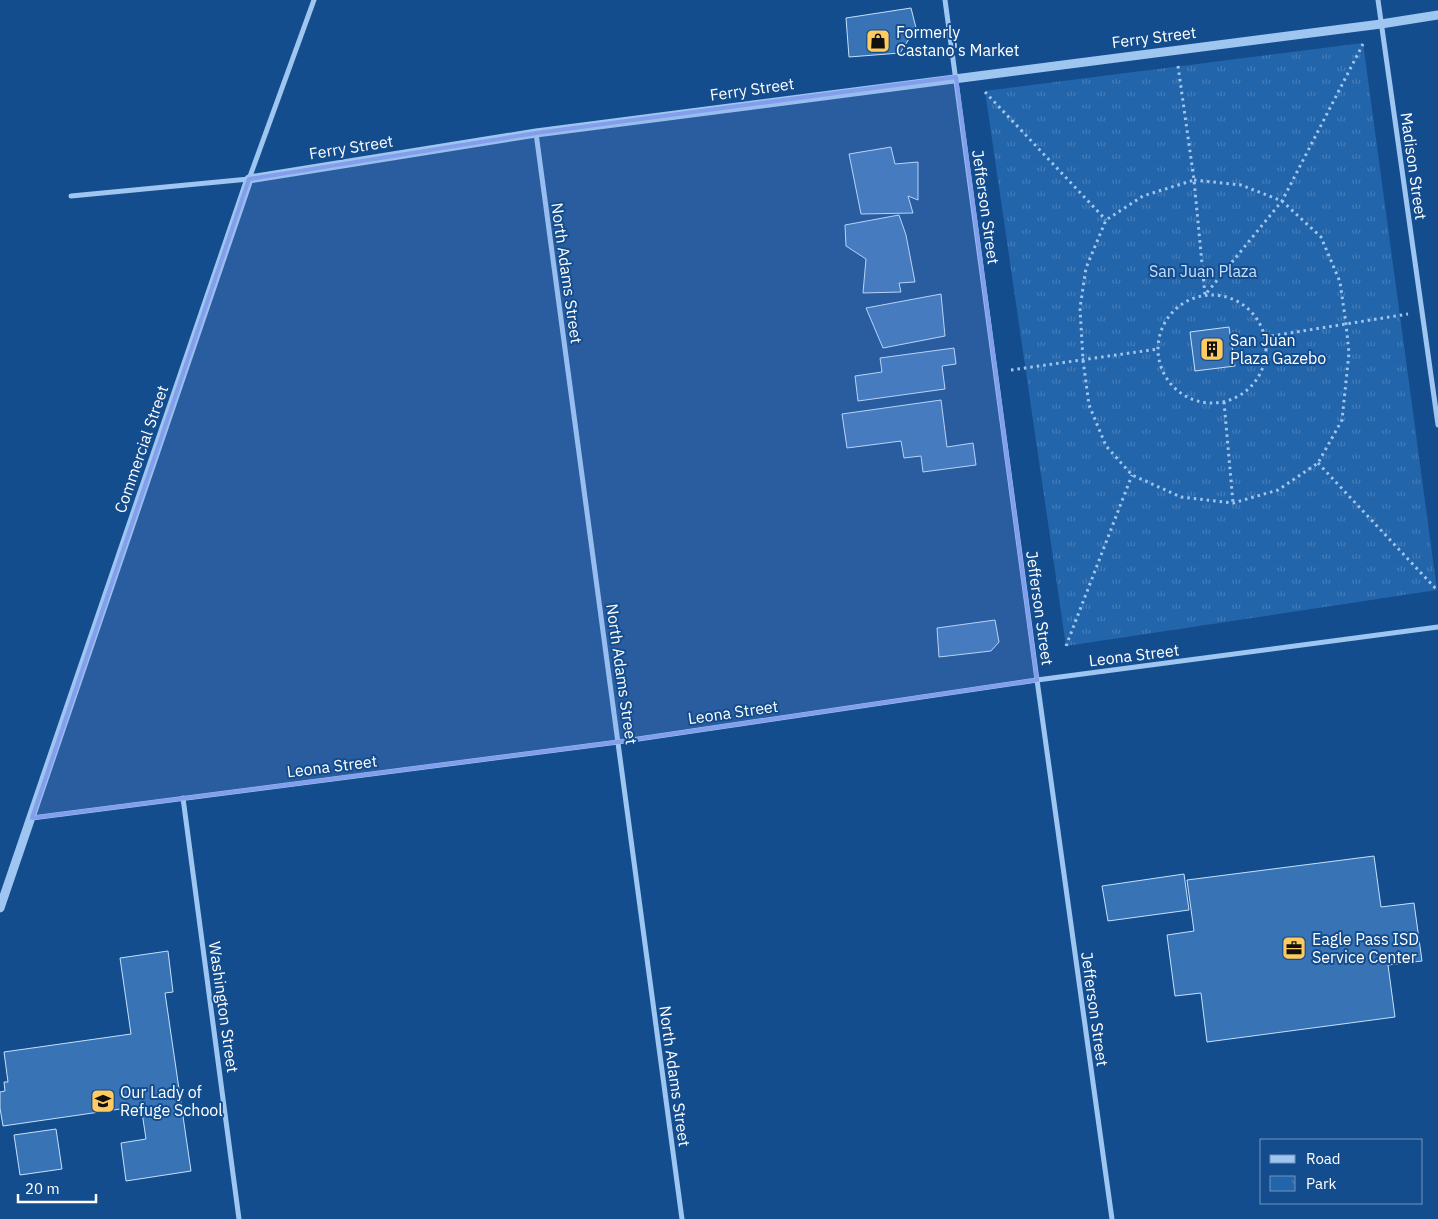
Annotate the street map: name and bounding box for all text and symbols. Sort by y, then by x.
place label: Formerly Castano's Market [896,22,1019,60]
street label: Ferry Street [1111,22,1197,52]
shop icon: Formerly Castano's Market [865,28,891,54]
street label: Ferry Street [709,73,795,105]
street label: Madison Street [1397,111,1431,221]
street label: Ferry Street [308,130,394,164]
street label: Jefferson Street [968,148,1004,266]
street label: North Adams Street [547,201,587,345]
park label: San Juan Plaza [1149,261,1257,281]
place label: San Juan Plaza Gazebo [1230,330,1326,368]
building icon: San Juan Plaza Gazebo [1199,336,1225,362]
street label: Commercial Street [110,382,172,516]
street label: Jefferson Street [1022,549,1058,667]
street label: North Adams Street [602,602,642,746]
street label: Leona Street [1088,640,1180,670]
street label: Leona Street [687,696,779,728]
street label: Leona Street [286,751,378,781]
place label: Eagle Pass ISD Service Center [1312,929,1419,967]
office icon: Eagle Pass ISD Service Center [1281,935,1307,961]
street label: Washington Street [205,940,243,1074]
street label: Jefferson Street [1077,950,1113,1068]
street label: North Adams Street [655,1004,695,1148]
place label: Our Lady of Refuge School [120,1082,223,1120]
school or university icon: Our Lady of Refuge School [90,1088,116,1114]
legend [1260,1139,1423,1204]
text: Road [1306,1149,1341,1168]
scale bar [18,1172,95,1204]
text: Park [1306,1174,1336,1193]
text: 20 m [25,1179,60,1198]

